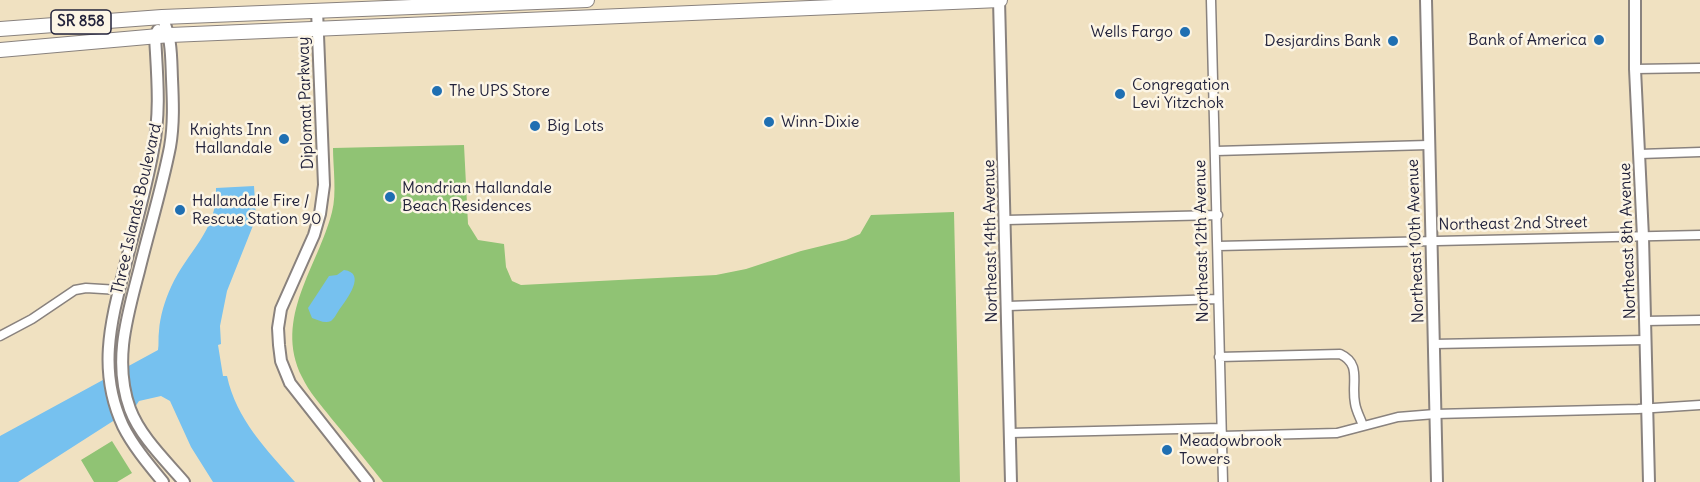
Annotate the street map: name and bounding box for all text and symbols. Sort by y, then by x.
road number: SR 858 [51,10,111,34]
place label: Wells Fargo [1090,22,1173,42]
marker: Wells Fargo [1178,25,1192,39]
place label: Bank of America [1468,30,1587,50]
place label: Desjardins Bank [1264,31,1381,51]
marker: Bank of America [1592,33,1606,47]
marker: Desjardins Bank [1386,34,1400,48]
street label: Diplomat Parkway [294,36,318,170]
place label: Congregation Levi Yitzchok [1132,75,1230,113]
place label: The UPS Store [449,81,550,101]
marker: The UPS Store [430,84,444,98]
marker: Congregation Levi Yitzchok [1113,87,1127,101]
place label: Winn-Dixie [781,112,859,132]
marker: Winn-Dixie [762,115,776,129]
place label: Big Lots [547,116,604,136]
marker: Big Lots [528,119,542,133]
place label: Knights Inn Hallandale [189,120,272,158]
street label: Three Islands Boulevard [108,122,166,296]
marker: Knights Inn Hallandale [277,132,291,146]
street label: Northeast 14th Avenue [980,159,1002,323]
street label: Northeast 10th Avenue [1404,159,1428,323]
street label: Northeast 12th Avenue [1191,160,1213,322]
street label: Northeast 8th Avenue [1616,162,1640,320]
place label: Mondrian Hallandale Beach Residences [402,178,552,216]
marker: Mondrian Hallandale Beach Residences [383,190,397,204]
place label: Hallandale Fire / Rescue Station 90 [192,191,322,229]
marker: Hallandale Fire / Rescue Station 90 [173,203,187,217]
street label: Northeast 2nd Street [1438,213,1588,235]
place label: Meadowbrook Towers [1179,431,1282,469]
marker: Meadowbrook Towers [1160,443,1174,457]

